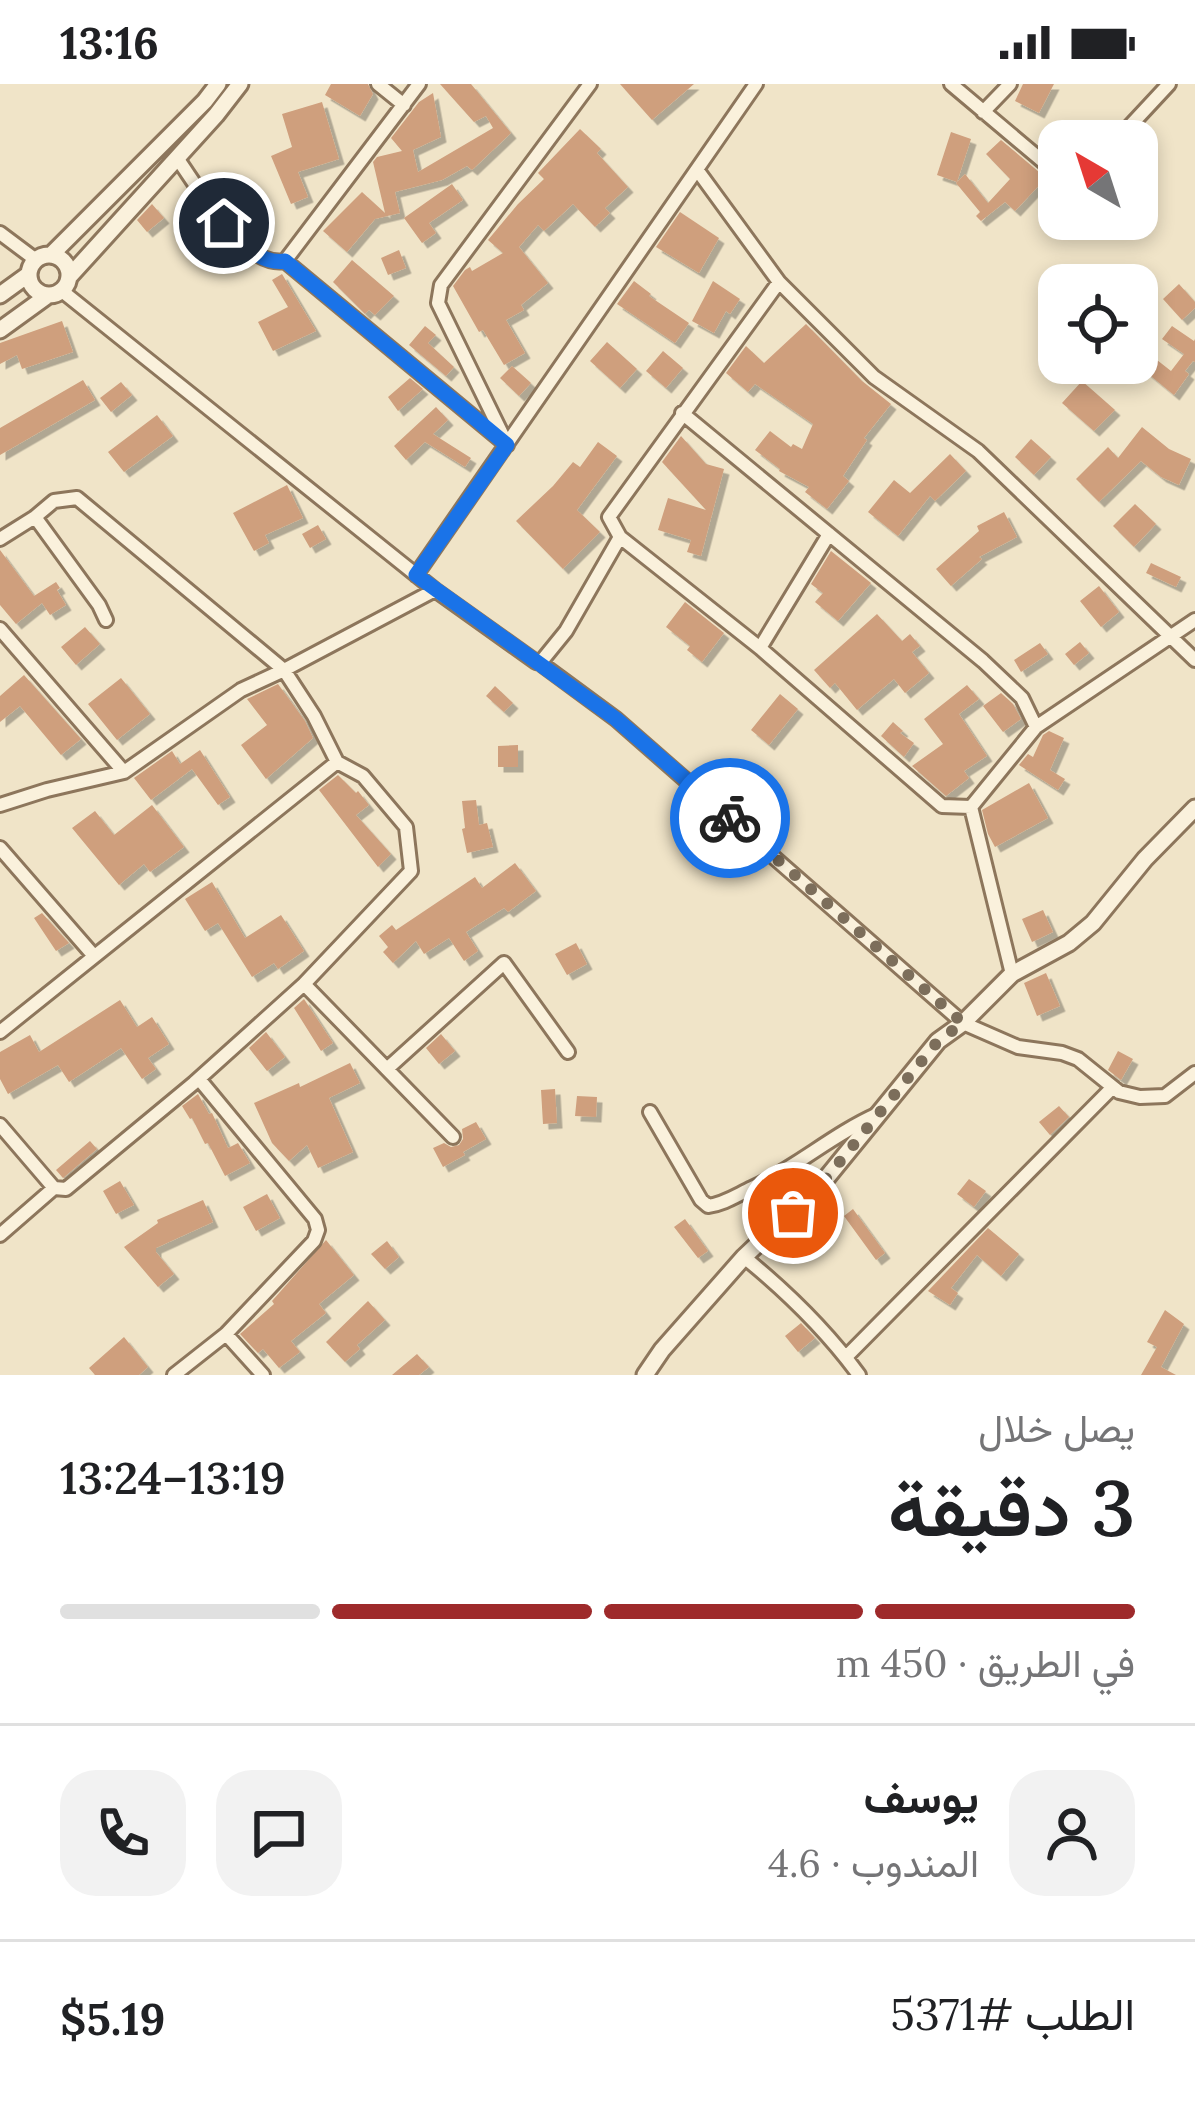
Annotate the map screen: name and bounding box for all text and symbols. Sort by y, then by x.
text: 13:16 [60,14,159,71]
north arrow [1038,120,1158,240]
map controls [1038,120,1158,384]
pin [173,172,275,274]
icon: home [191,190,257,256]
button: locate [1038,264,1158,384]
courier [670,758,790,878]
icon: bike [697,785,763,851]
pin [742,1162,844,1264]
icon: bag [760,1180,826,1246]
text: يصل خلال [978,1403,1135,1453]
text: 13:19–13:24 [60,1449,286,1506]
text: 3 دقيقة [888,1458,1135,1557]
text: في الطريق · 450 m [836,1638,1135,1688]
text: يوسف [864,1768,979,1825]
button: phone [60,1770,186,1896]
button: chat [216,1770,342,1896]
button: person [1009,1770,1135,1896]
text: المندوب · 4.6 [768,1838,979,1888]
text: الطلب #5371 [890,1985,1135,2042]
text: $5.19 [60,1990,165,2047]

